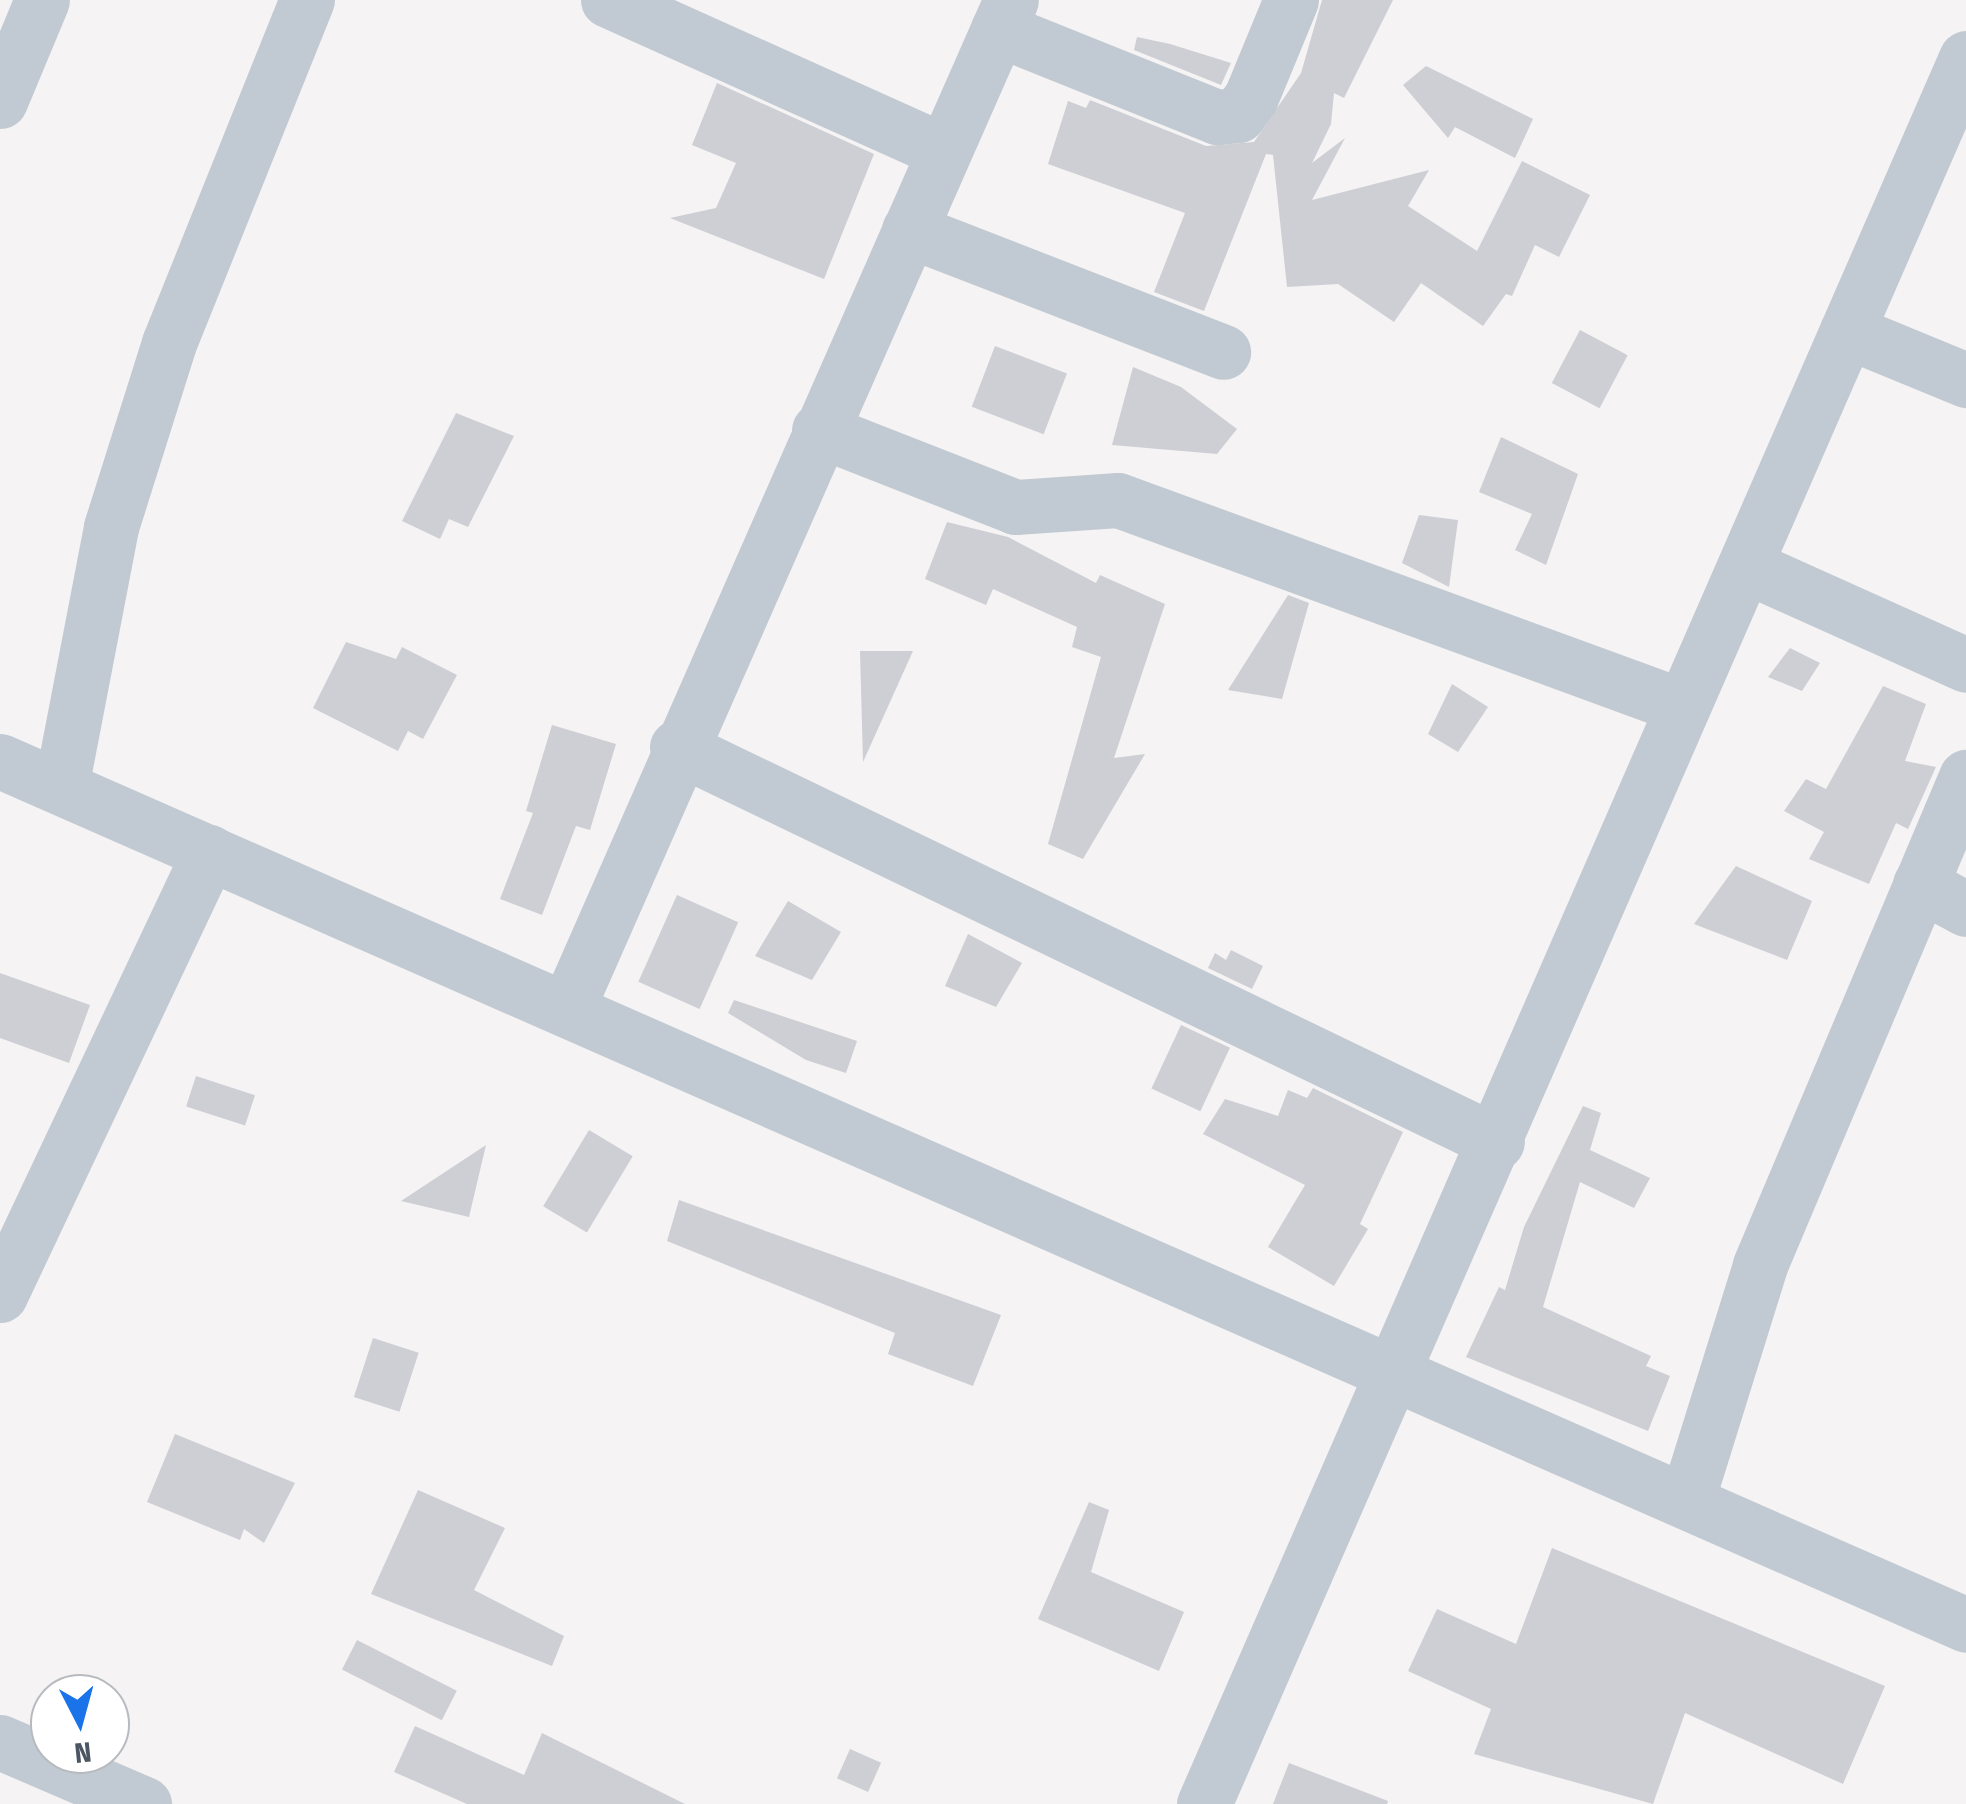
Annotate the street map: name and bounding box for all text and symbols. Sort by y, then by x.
north arrow [30,1674,130,1774]
text: N [73,1735,93,1770]

